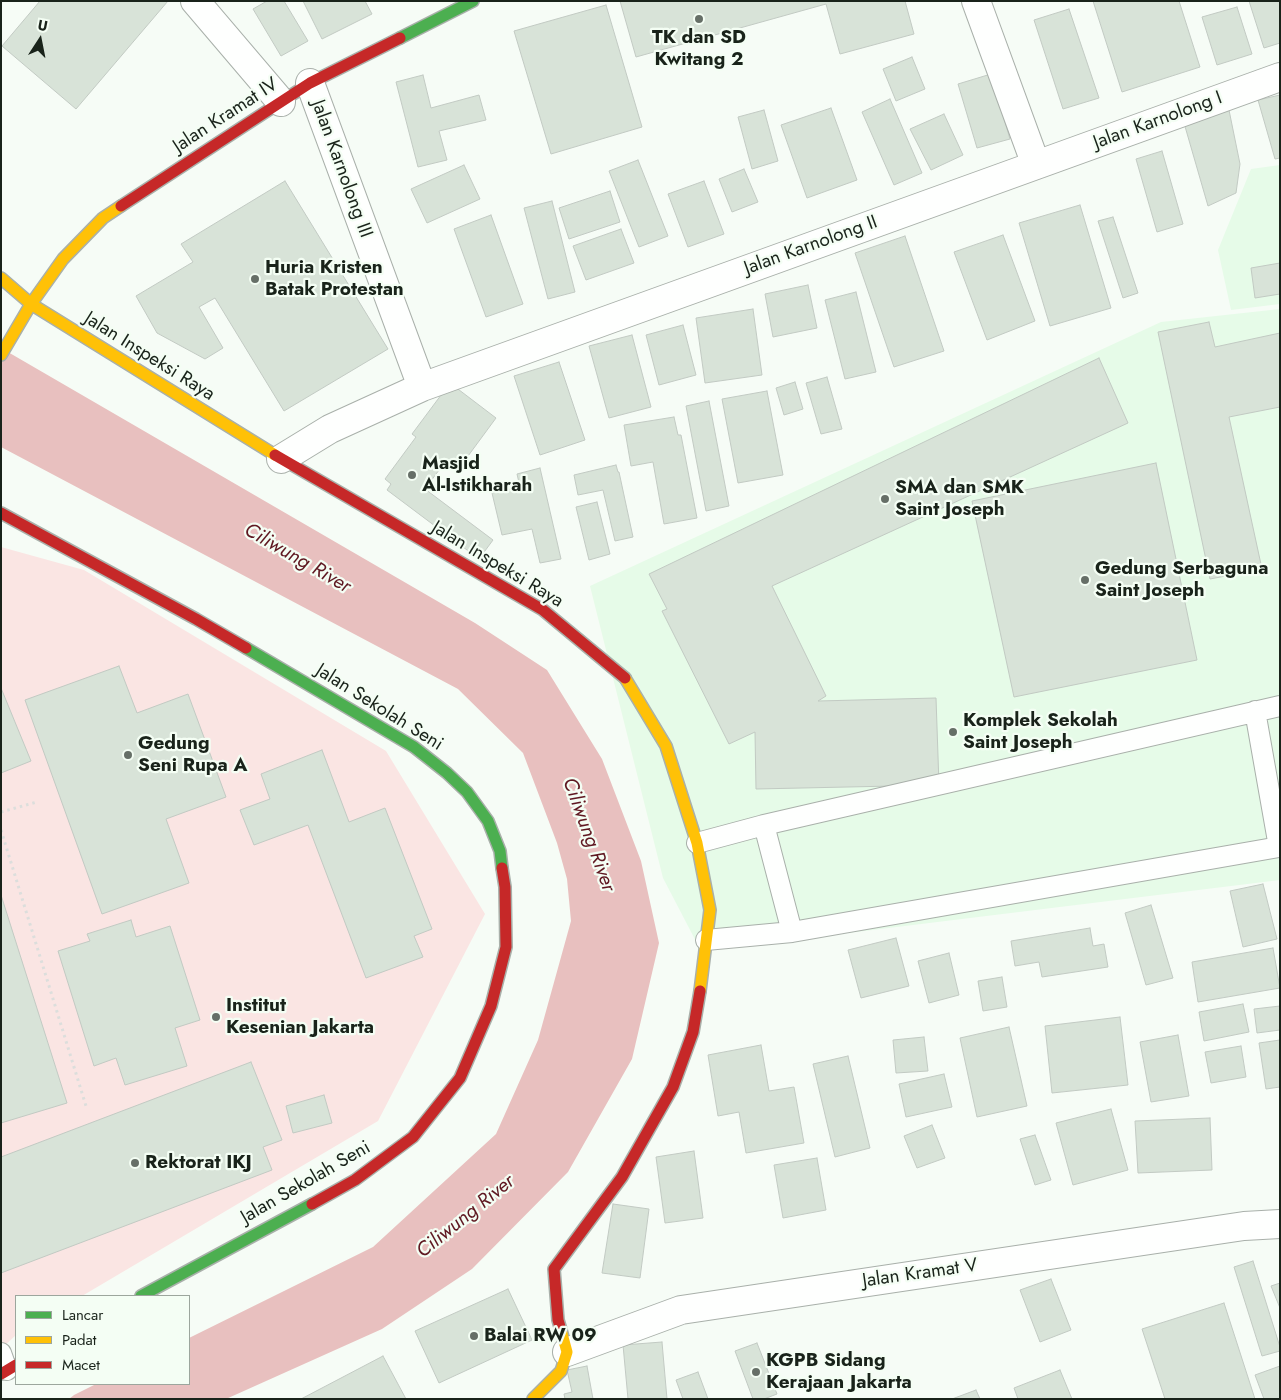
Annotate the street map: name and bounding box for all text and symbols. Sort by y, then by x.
marker: TK dan SD Kwitang 2 [693,13,705,25]
north arrow [15,15,65,65]
text: U [36,15,50,36]
place label: TK dan SD Kwitang 2 [652,27,746,71]
street label: Jalan Kramat IV [169,74,283,158]
street label: Jalan Karnolong I [1090,87,1226,155]
street label: Jalan Karnolong III [306,97,376,241]
street label: Jalan Karnolong II [741,211,881,281]
place label: Huria Kristen Batak Protestan [265,257,404,301]
marker: Huria Kristen Batak Protestan [249,273,261,285]
street label: Jalan Inspeksi Raya [80,308,218,406]
place label: Masjid Al-Istikharah [422,453,532,497]
marker: Masjid Al-Istikharah [406,469,418,481]
place label: SMA dan SMK Saint Joseph [895,477,1024,521]
marker: SMA dan SMK Saint Joseph [879,493,891,505]
street label: Jalan Inspeksi Raya [427,517,567,613]
water label: Ciliwung River [239,519,355,599]
place label: Gedung Serbaguna Saint Joseph [1095,558,1268,602]
marker: Gedung Serbaguna Saint Joseph [1079,574,1091,586]
street label: Jalan Sekolah Seni [311,660,447,756]
place label: Komplek Sekolah Saint Joseph [963,710,1118,754]
marker: Komplek Sekolah Saint Joseph [947,726,959,738]
place label: Gedung Seni Rupa A [138,733,247,777]
marker: Gedung Seni Rupa A [122,749,134,761]
water label: Ciliwung River [556,775,620,895]
place label: Institut Kesenian Jakarta [226,995,374,1039]
marker: Institut Kesenian Jakarta [210,1011,222,1023]
street label: Jalan Sekolah Seni [237,1137,375,1229]
place label: Rektorat IKJ [145,1152,252,1174]
marker: Rektorat IKJ [129,1157,141,1169]
water label: Ciliwung River [412,1170,520,1264]
street label: Jalan Kramat V [861,1255,979,1293]
legend [15,1295,190,1385]
text: Lancar [62,1304,103,1326]
place label: Balai RW 09 [484,1325,597,1347]
text: Padat [62,1329,96,1351]
marker: Balai RW 09 [468,1330,480,1342]
place label: KGPB Sidang Kerajaan Jakarta [766,1350,912,1394]
text: Macet [62,1354,100,1376]
marker: KGPB Sidang Kerajaan Jakarta [750,1366,762,1378]

